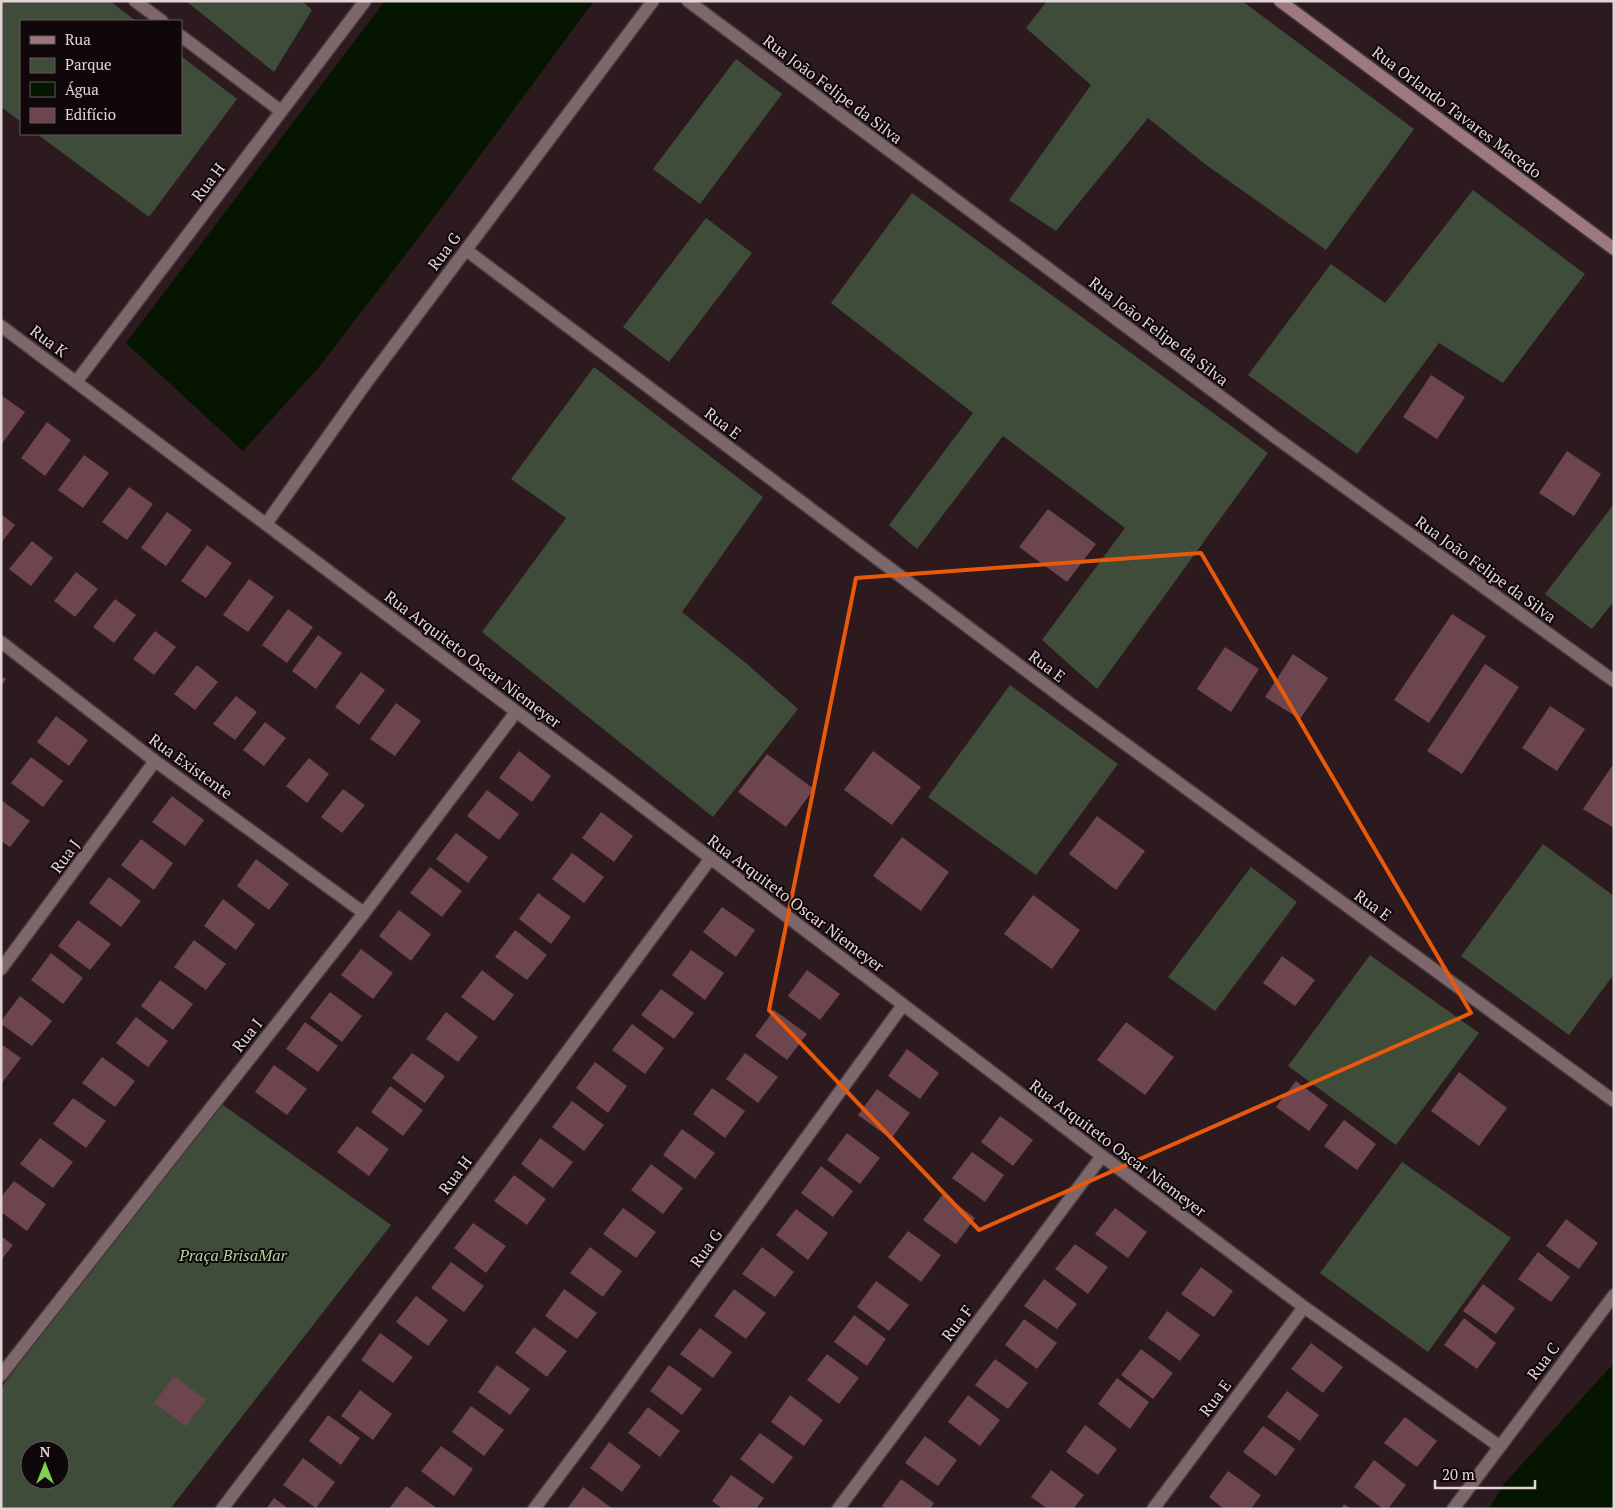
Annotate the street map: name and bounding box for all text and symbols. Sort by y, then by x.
legend [20,20,182,135]
text: Rua [65,29,91,49]
street label: Rua João Felipe da Silva [759,29,907,149]
street label: Rua Orlando Tavares Macedo [1368,41,1546,183]
text: Parque [65,54,112,74]
text: Água [65,79,99,99]
text: Edifício [65,104,116,124]
street label: Rua H [186,158,230,206]
street label: Rua G [422,227,466,275]
street label: Rua João Felipe da Silva [1085,271,1233,391]
street label: Rua K [26,320,73,363]
street label: Rua E [700,402,746,444]
street label: Rua João Felipe da Silva [1411,510,1561,628]
street label: Rua Arquiteto Oscar Niemeyer [380,585,567,733]
street label: Rua E [1024,645,1070,687]
street label: Rua Existente [145,728,237,804]
street label: Rua Arquiteto Oscar Niemeyer [703,829,890,977]
street label: Rua J [45,835,85,877]
street label: Rua E [1350,884,1396,926]
street label: Rua I [227,1014,267,1056]
street label: Rua Arquiteto Oscar Niemeyer [1025,1074,1212,1222]
street label: Rua H [433,1151,477,1199]
street label: Rua G [685,1224,727,1272]
park label: Praça BrisaMar [178,1244,287,1266]
street label: Rua F [936,1300,978,1346]
street label: Rua C [1522,1338,1564,1384]
street label: Rua E [1194,1375,1236,1421]
north arrow [20,1440,70,1490]
text: N [40,1442,51,1461]
scale bar [1435,1458,1535,1490]
text: 20 m [1442,1464,1475,1484]

